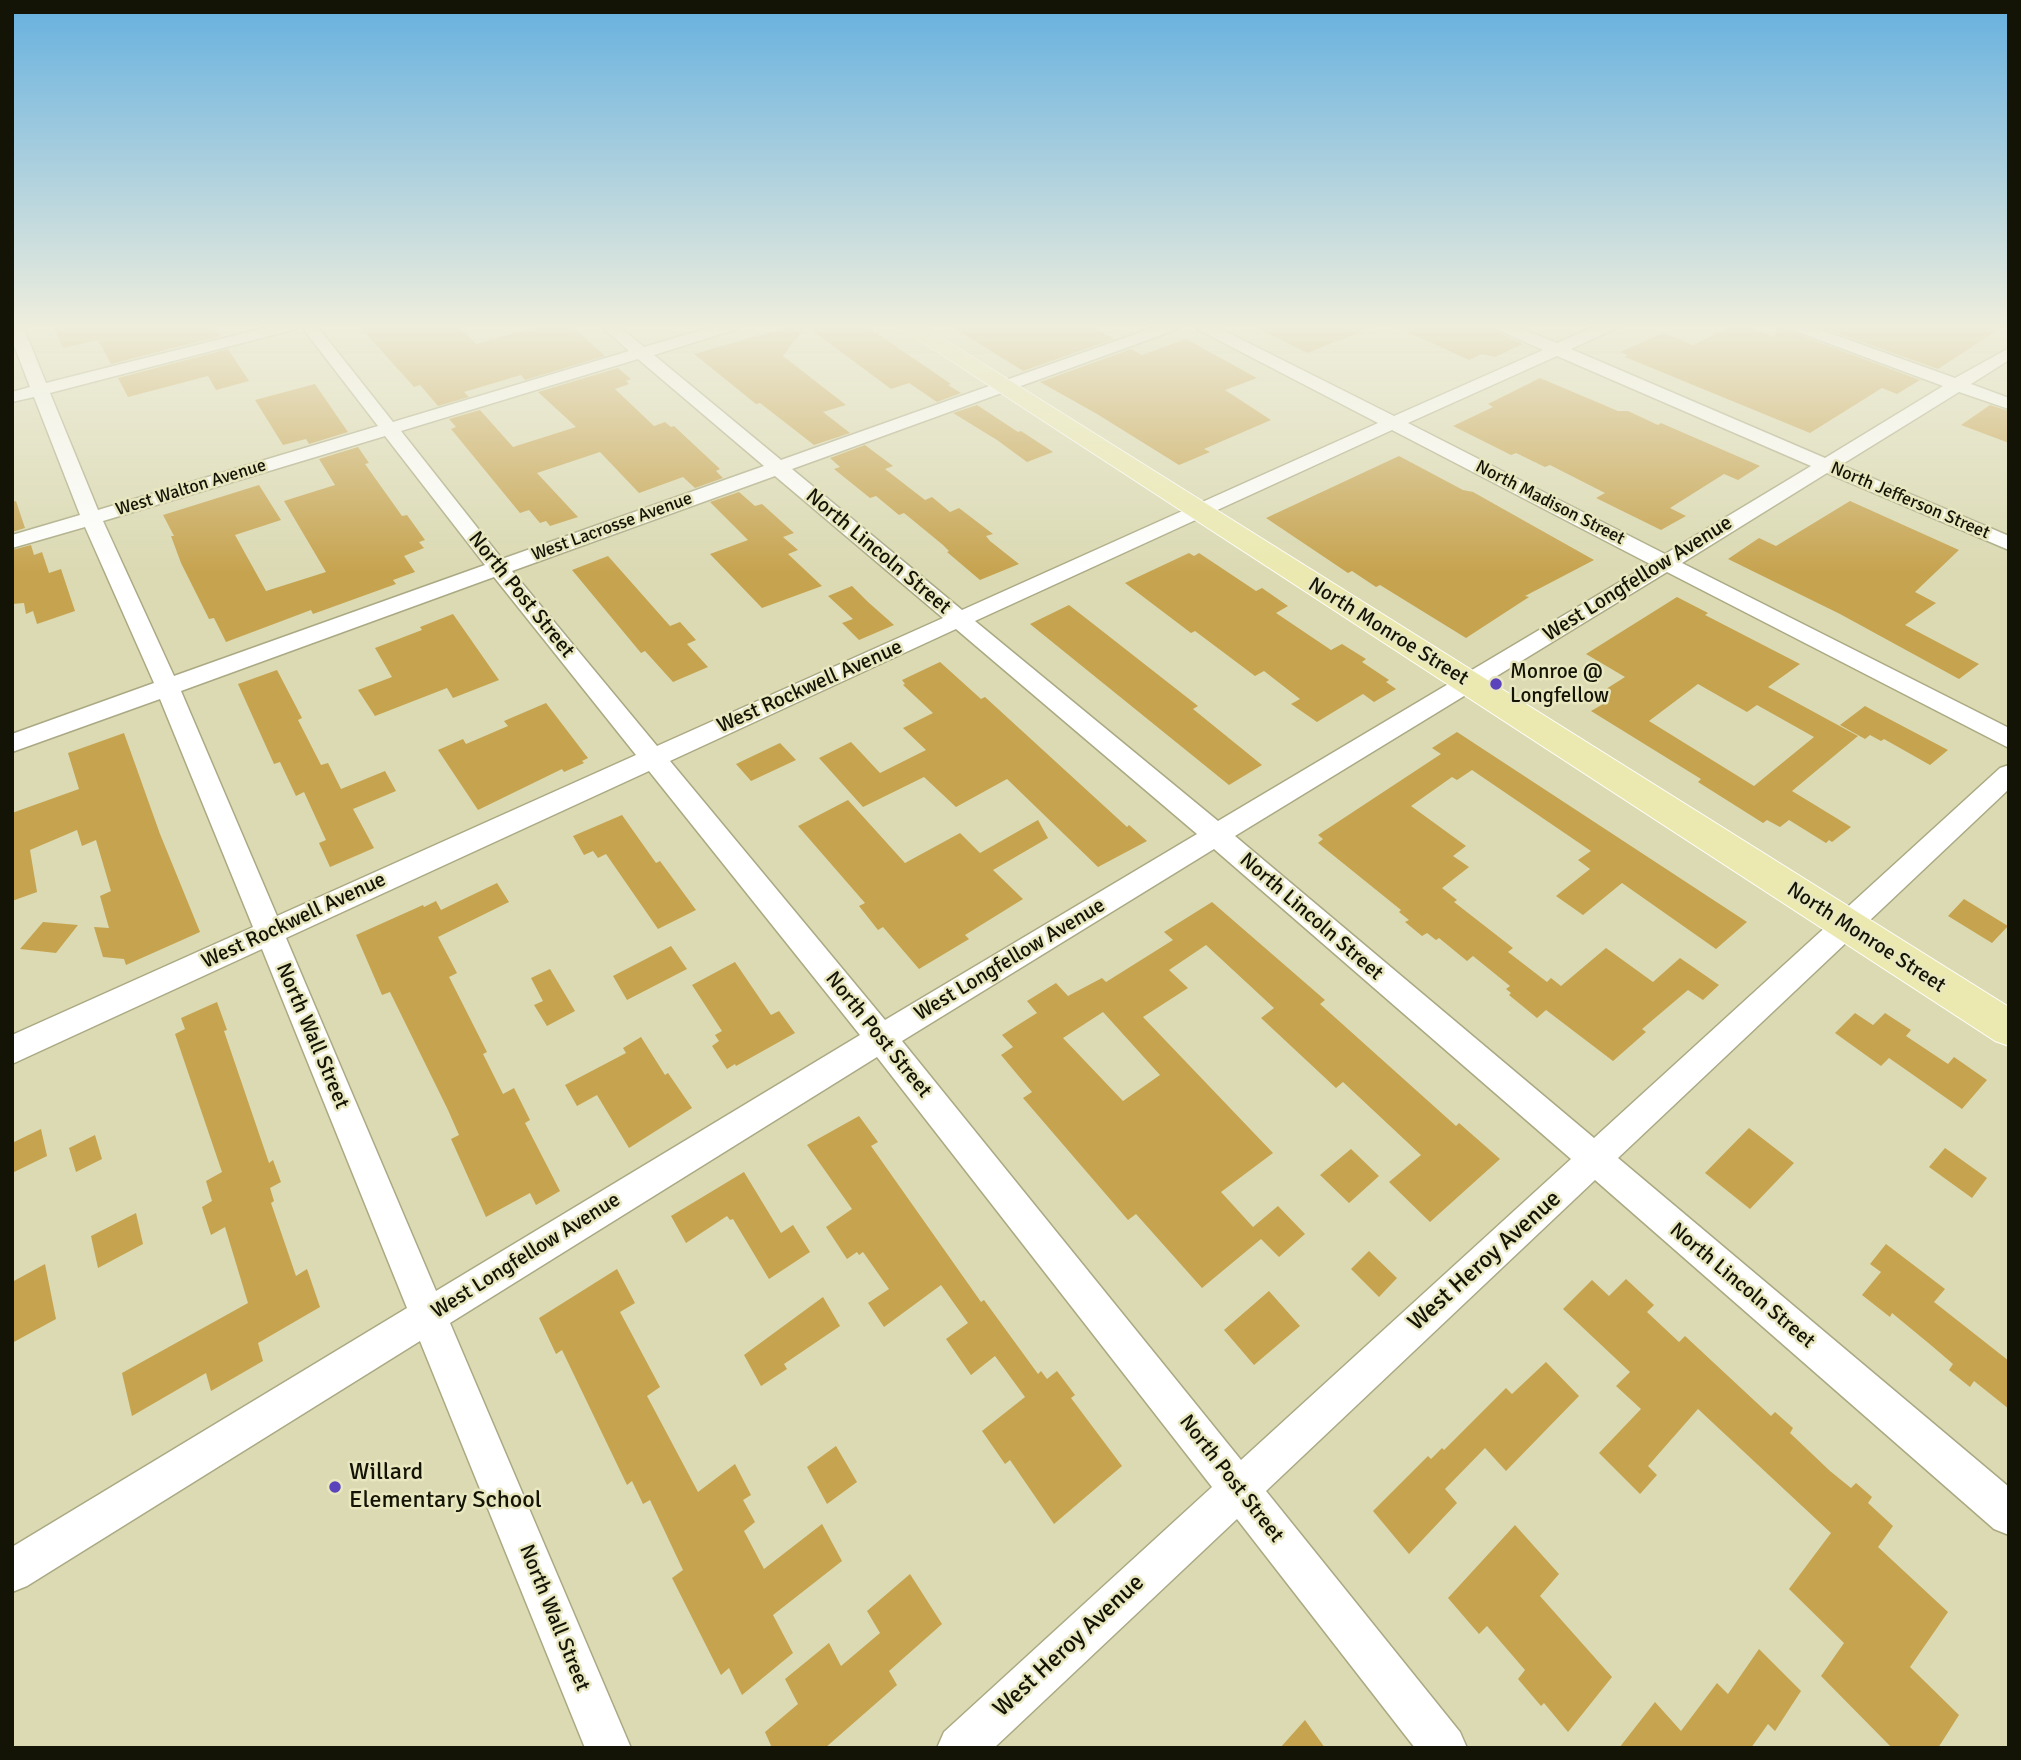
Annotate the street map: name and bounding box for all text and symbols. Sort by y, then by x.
street label: West Walton Avenue [113,455,269,521]
street label: North Madison Street [1472,456,1628,550]
street label: North Jefferson Street [1827,458,1993,544]
street label: North Lincoln Street [800,484,956,620]
street label: West Lacrosse Avenue [529,488,695,566]
street label: West Longfellow Avenue [1539,511,1737,647]
street label: North Post Street [462,527,580,663]
street label: North Monroe Street [1303,573,1473,691]
street label: West Rockwell Avenue [713,635,907,739]
place label: Monroe @ Longfellow [1510,659,1609,709]
marker: Monroe @ Longfellow [1488,676,1504,692]
street label: North Lincoln Street [1234,848,1388,986]
street label: West Rockwell Avenue [198,867,390,975]
street label: North Monroe Street [1782,877,1950,999]
street label: West Longfellow Avenue [910,893,1110,1027]
street label: North Wall Street [270,959,354,1113]
street label: North Post Street [819,967,937,1103]
street label: West Heroy Avenue [1403,1185,1567,1337]
street label: West Longfellow Avenue [427,1188,625,1324]
street label: North Lincoln Street [1664,1218,1820,1354]
street label: North Post Street [1173,1410,1289,1548]
place label: Willard Elementary School [349,1459,542,1515]
marker: Willard Elementary School [327,1479,343,1495]
street label: North Wall Street [513,1541,595,1695]
street label: West Heroy Avenue [988,1569,1150,1723]

